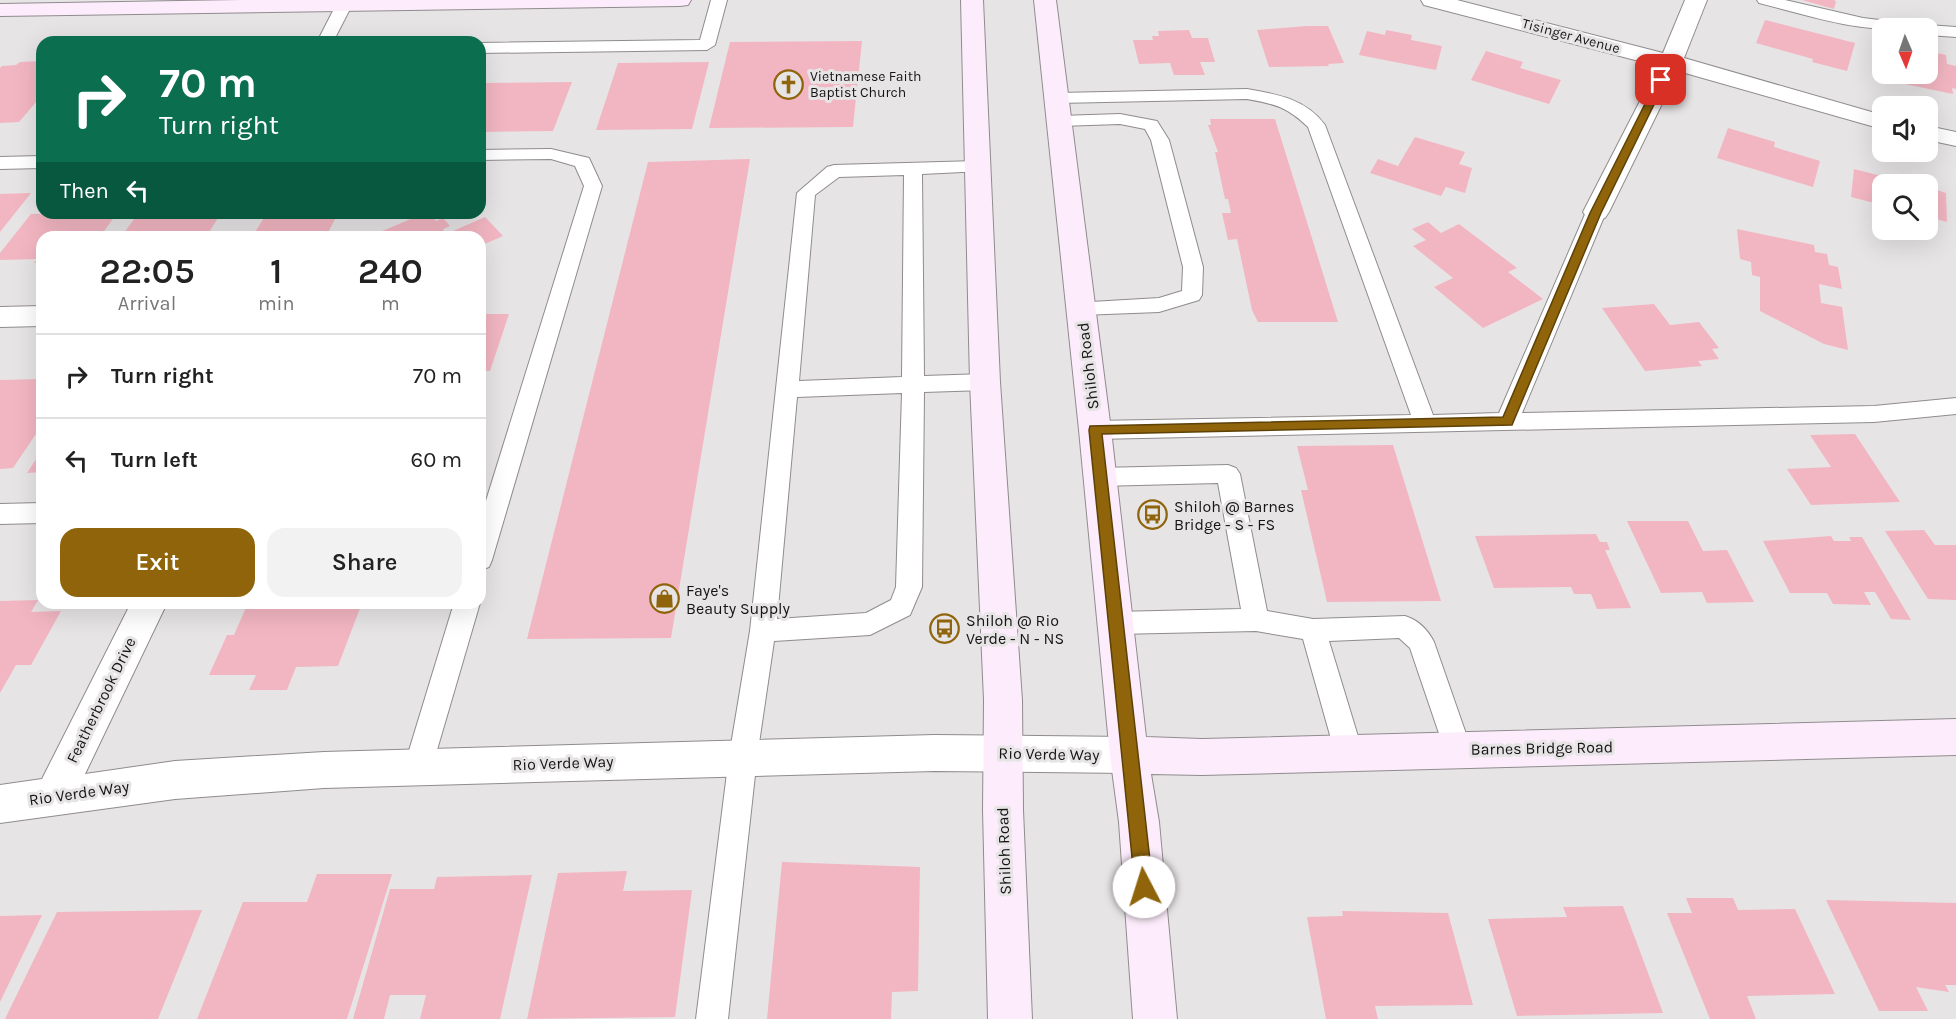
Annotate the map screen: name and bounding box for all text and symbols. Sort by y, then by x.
street label: Tisinger Avenue [1520,15,1622,57]
north arrow [1872,18,1938,84]
map controls [1872,18,1938,240]
pin [1635,54,1686,105]
text: 70 m [159,58,257,108]
icon: right [60,60,138,138]
icon: arrive [1644,63,1677,96]
church icon: Vietnamese Faith Baptist Church [773,68,805,100]
place label: Vietnamese Faith Baptist Church [810,68,921,101]
button: sound [1872,96,1938,162]
text: Turn right [159,109,279,141]
icon: left [121,174,154,207]
button: search [1872,174,1938,240]
text: Then [60,178,109,204]
text: 22:05 [99,250,195,292]
text: 1 [270,250,283,292]
text: 240 [358,250,423,292]
text: Arrival [118,292,176,315]
text: min [258,292,295,315]
text: m [381,292,400,315]
street label: Shiloh Road [1073,321,1103,411]
icon: right [60,360,93,393]
text: Turn right [111,363,214,389]
text: 70 m [413,363,462,389]
icon: left [60,444,93,477]
text: Turn left [111,447,198,473]
text: 60 m [411,447,462,473]
place label: Shiloh @ Barnes Bridge - S - FS [1174,497,1294,534]
bus stop icon: Shiloh @ Barnes Bridge - S - FS [1137,499,1169,531]
button: Exit [60,528,255,597]
button: Share [267,528,462,597]
place label: Faye's Beauty Supply [686,581,790,618]
shop icon: Faye's Beauty Supply [649,583,681,615]
place label: Shiloh @ Rio Verde - N - NS [966,611,1064,648]
bus stop icon: Shiloh @ Rio Verde - N - NS [929,613,961,645]
street label: Featherbrook Drive [62,634,140,766]
street label: Barnes Bridge Road [1471,737,1613,759]
street label: Rio Verde Way [998,744,1100,764]
street label: Rio Verde Way [512,752,614,774]
street label: Rio Verde Way [28,776,131,809]
street label: Shiloh Road [993,807,1015,895]
position arrow [1112,855,1176,919]

